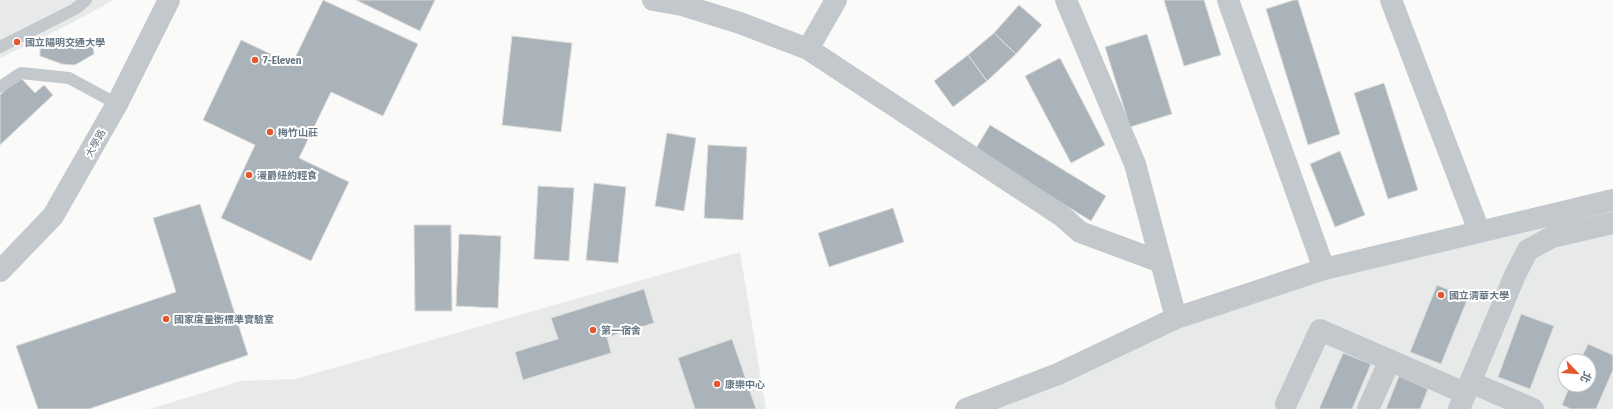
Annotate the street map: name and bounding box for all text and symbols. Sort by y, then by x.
marker: 國立陽明交通大學 [12,37,22,47]
place label: 國立陽明交通大學 [25,37,105,49]
marker: 7-Eleven [250,55,260,65]
place label: 7-Eleven [263,55,302,67]
street label: 大學路 [83,127,108,160]
marker: 梅竹山莊 [265,127,275,137]
place label: 梅竹山莊 [277,127,318,139]
marker: 漫爵紐約輕食 [244,170,254,180]
place label: 漫爵紐約輕食 [257,170,317,182]
marker: 國立清華大學 [1436,290,1446,300]
place label: 國立清華大學 [1449,290,1509,302]
marker: 國家度量衡標準實驗室 [161,314,171,324]
place label: 國家度量衡標準實驗室 [174,314,274,326]
marker: 第一宿舍 [588,325,598,335]
place label: 第一宿舍 [601,325,641,337]
north arrow [1557,353,1597,393]
text: 北 [1577,369,1594,385]
marker: 康樂中心 [712,379,722,389]
place label: 康樂中心 [725,379,765,391]

